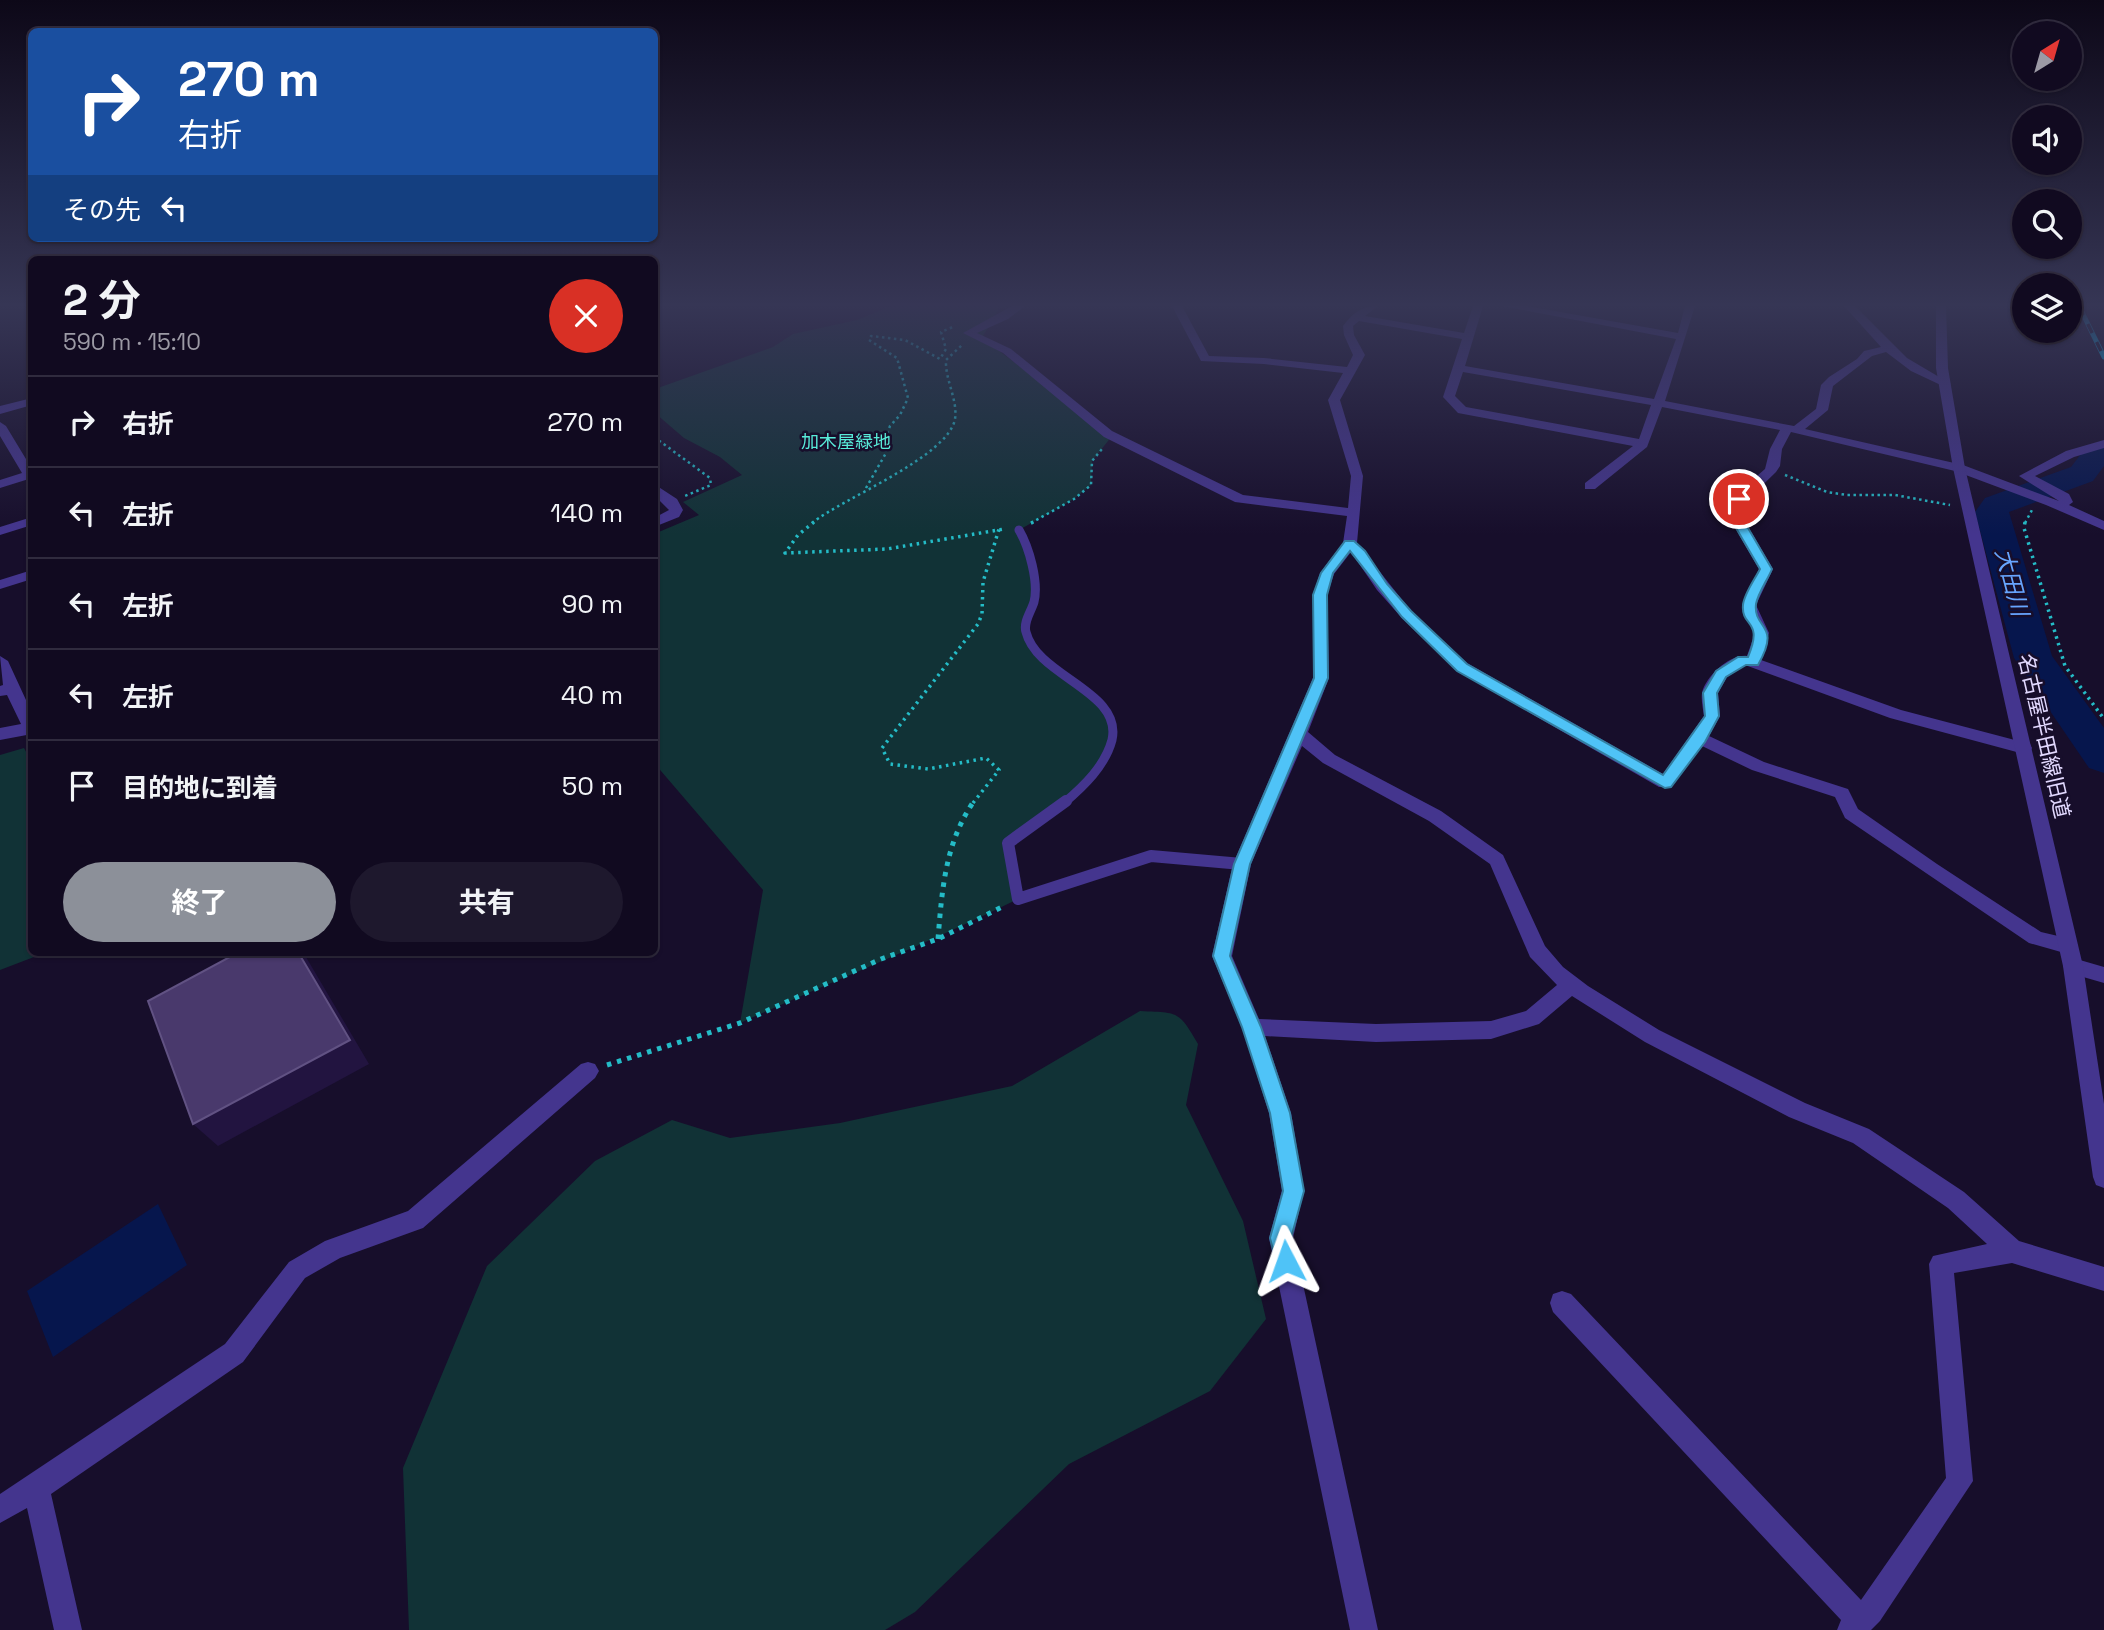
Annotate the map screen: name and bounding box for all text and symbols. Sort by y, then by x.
north arrow [2012,21,2082,91]
map controls [2012,21,2082,343]
text: 270 m [178,48,320,110]
icon: right [63,56,154,147]
button: sound [2012,105,2082,175]
text: 右折 [178,115,242,155]
icon: left [155,189,193,227]
button: search [2012,189,2082,259]
text: その先 [63,193,141,227]
button: layers [2012,273,2082,343]
text: 2 分 [63,274,141,327]
button: close [549,279,623,353]
text: 590 m · 15:10 [63,327,201,357]
icon: right [63,403,101,441]
text: 270 m [547,405,623,439]
text: 右折 [122,407,174,441]
park label: 加木屋緑地 [801,430,891,453]
pin [1709,469,1769,529]
icon: arrive [1720,480,1758,518]
icon: left [63,494,101,532]
text: 140 m [550,496,623,530]
text: 左折 [122,498,174,532]
water label: 大田川 [1989,545,2036,622]
icon: left [63,585,101,623]
text: 90 m [561,587,623,621]
text: 左折 [122,589,174,623]
street label: 名古屋半田線旧道 [2012,651,2077,821]
icon: left [63,676,101,714]
text: 40 m [561,678,623,712]
text: 左折 [122,680,174,714]
icon: arrive [63,767,101,805]
text: 50 m [562,769,623,803]
text: 目的地に到着 [122,771,278,805]
button: 終了 [63,862,336,942]
button: 共有 [350,862,623,942]
position arrow [1249,1224,1323,1298]

